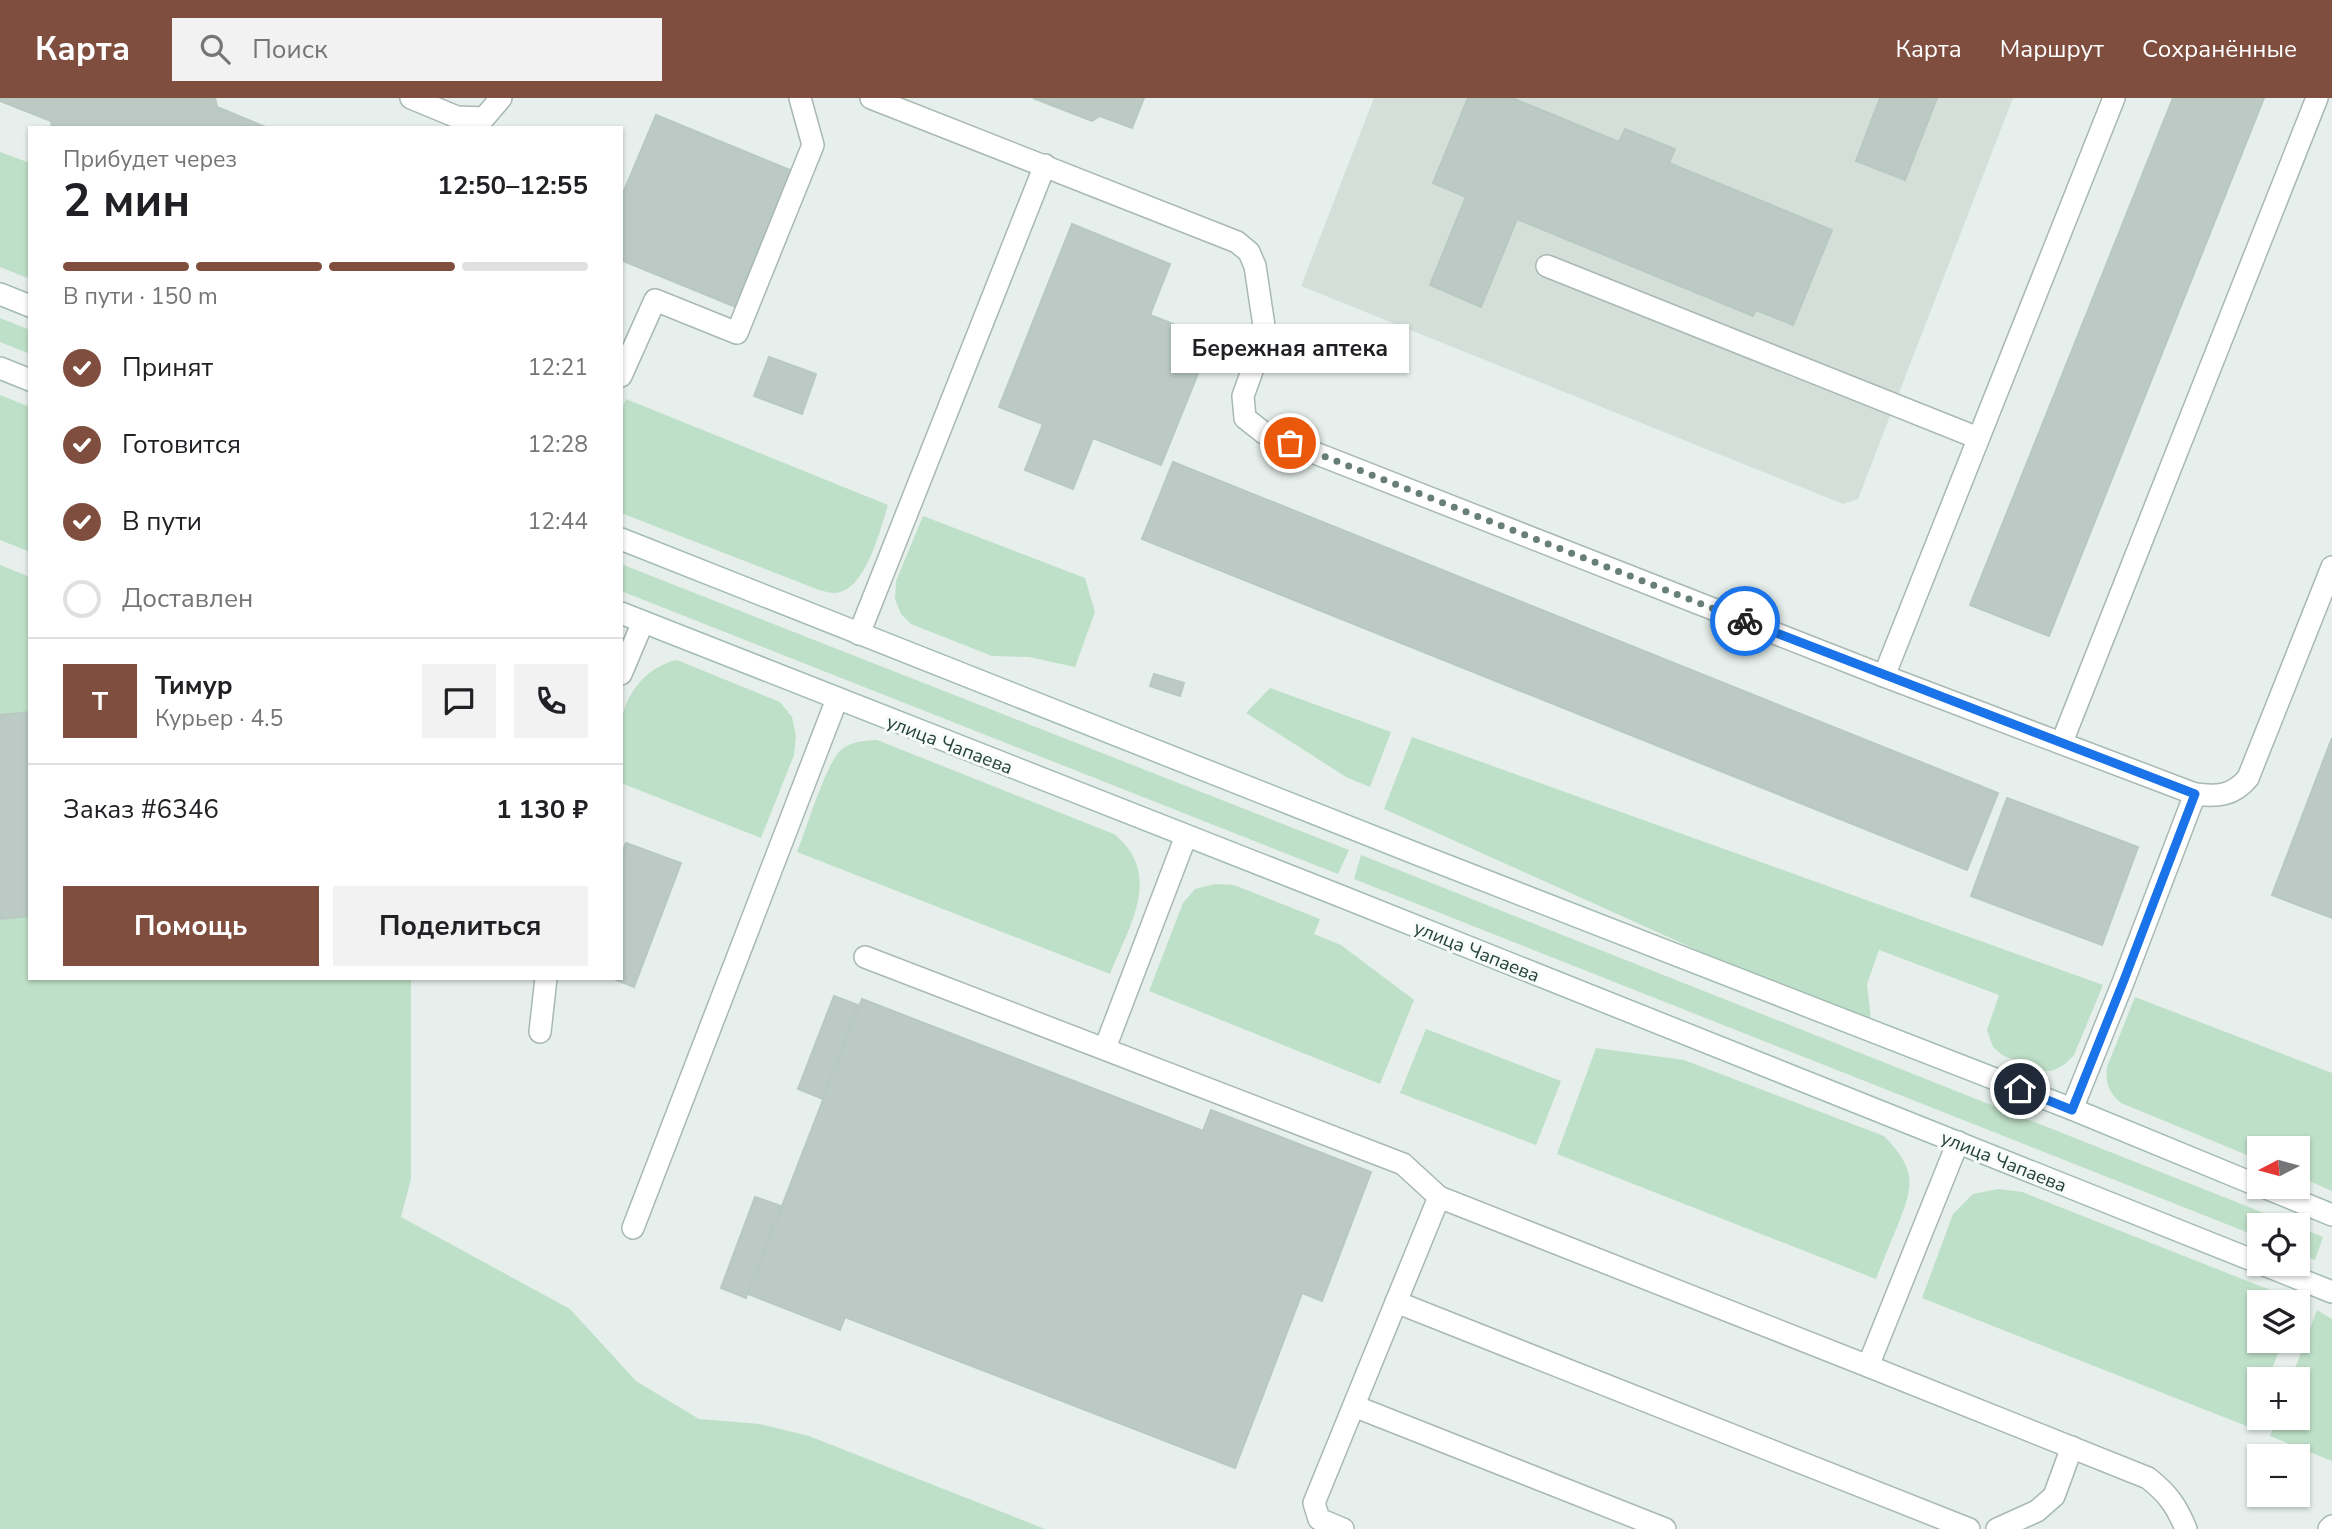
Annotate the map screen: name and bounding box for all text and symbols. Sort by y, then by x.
search box [172,18,662,81]
text: Карта [35,27,130,72]
icon: search [196,30,234,68]
text: Поиск [252,32,328,67]
text: Карта [1896,33,1962,65]
text: Маршрут [2000,33,2104,65]
text: Сохранённые [2142,33,2297,65]
text: Прибудет через [63,144,237,175]
text: 12:50–12:55 [437,168,588,203]
text: 2 мин [63,169,190,232]
text: В пути · 150 m [63,281,218,312]
callout: Бережная аптека [1171,324,1409,373]
text: Бережная аптека [1192,333,1388,364]
icon: check [63,349,101,387]
text: Принят [122,350,213,385]
text: 12:21 [528,352,588,383]
pin [1260,413,1320,473]
icon: bag [1271,424,1309,462]
icon: check [63,426,101,464]
text: Готовится [122,427,241,462]
text: 12:28 [528,429,588,460]
icon: check [63,503,101,541]
text: В пути [122,504,202,539]
text: 12:44 [528,506,588,537]
text: Доставлен [122,581,253,616]
courier [1710,586,1780,656]
icon: bike [1726,602,1764,640]
button: chat [422,664,496,738]
button: phone [514,664,588,738]
text: Тимур [155,668,233,703]
text: Т [92,684,108,719]
text: Курьер · 4.5 [155,703,283,734]
street label: улица Чапаева [883,709,1016,781]
text: Заказ #6346 [63,792,219,827]
text: 1 130 ₽ [496,792,588,827]
button: Помощь [63,886,319,966]
button: Поделиться [333,886,588,966]
street label: улица Чапаева [1410,915,1543,989]
pin [1990,1059,2050,1119]
icon: home [2001,1070,2039,1108]
street label: улица Чапаева [1937,1125,2070,1199]
north arrow [2247,1136,2310,1199]
map controls [2247,1136,2310,1507]
button: locate [2247,1213,2310,1276]
button: layers [2247,1290,2310,1353]
button: + [2247,1367,2310,1430]
button: − [2247,1444,2310,1507]

